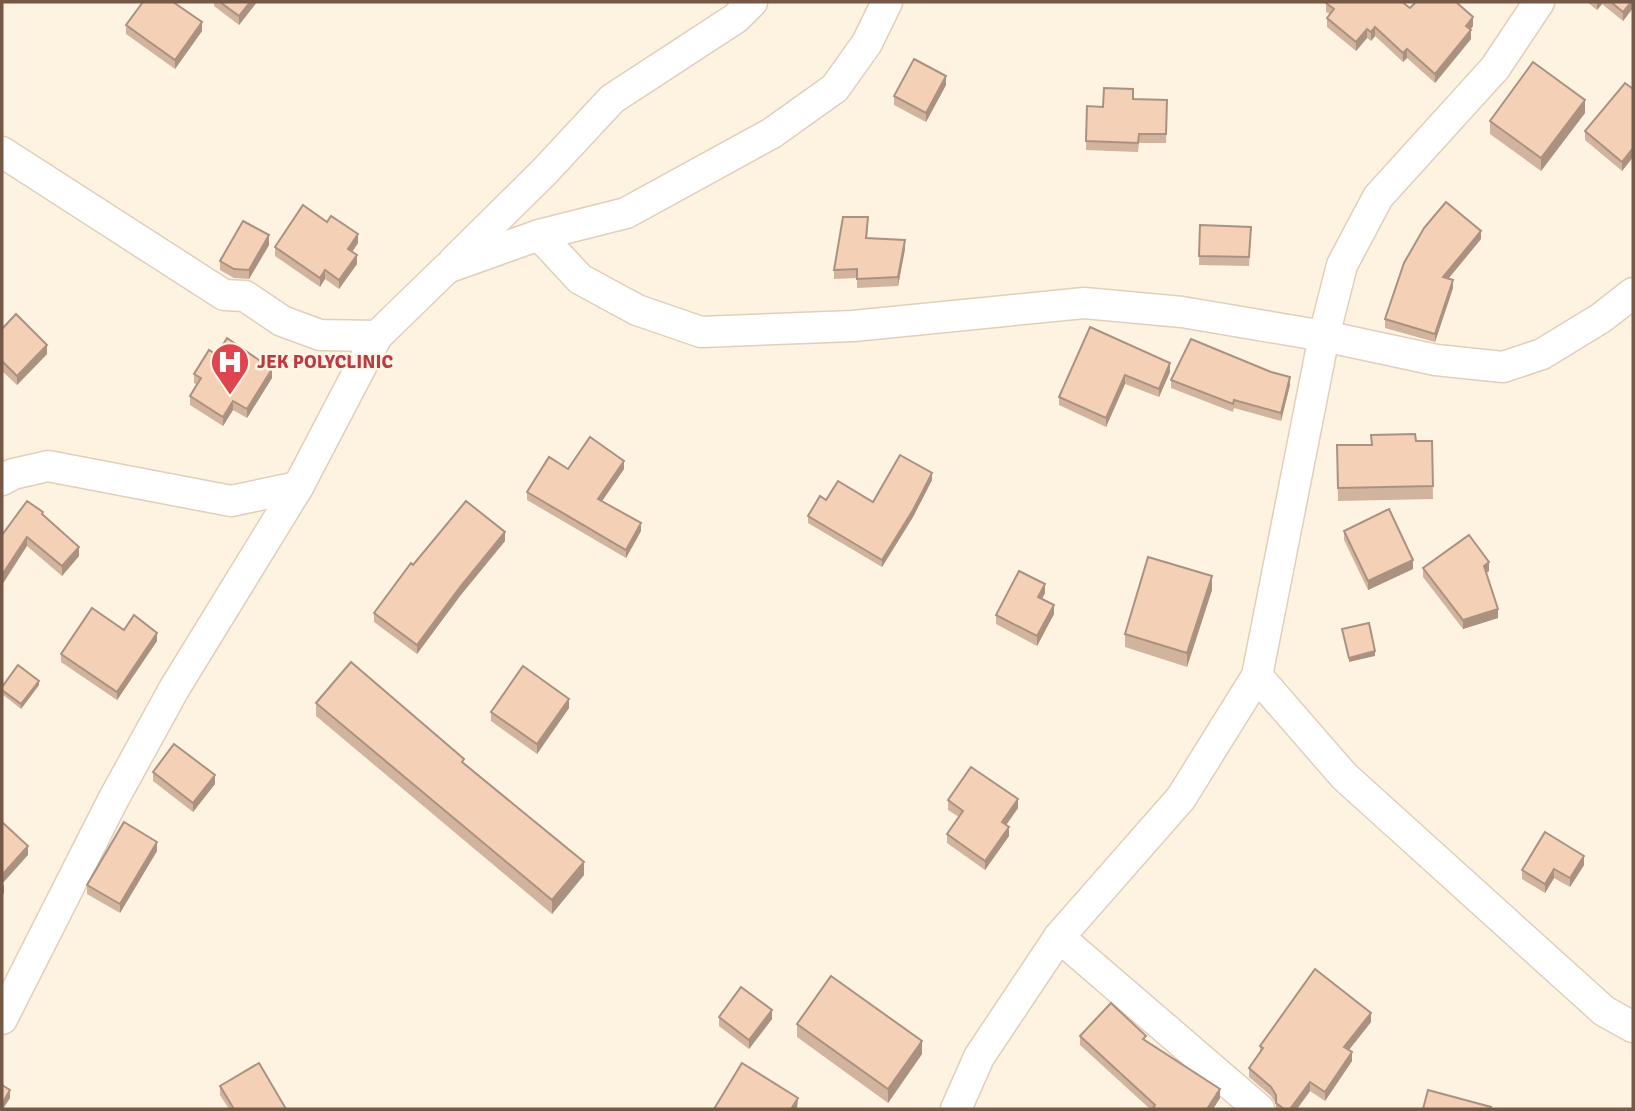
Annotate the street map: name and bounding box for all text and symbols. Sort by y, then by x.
hospital icon: JEK POLYCLINIC [209,341,251,396]
place label: JEK POLYCLINIC [257,350,393,374]

